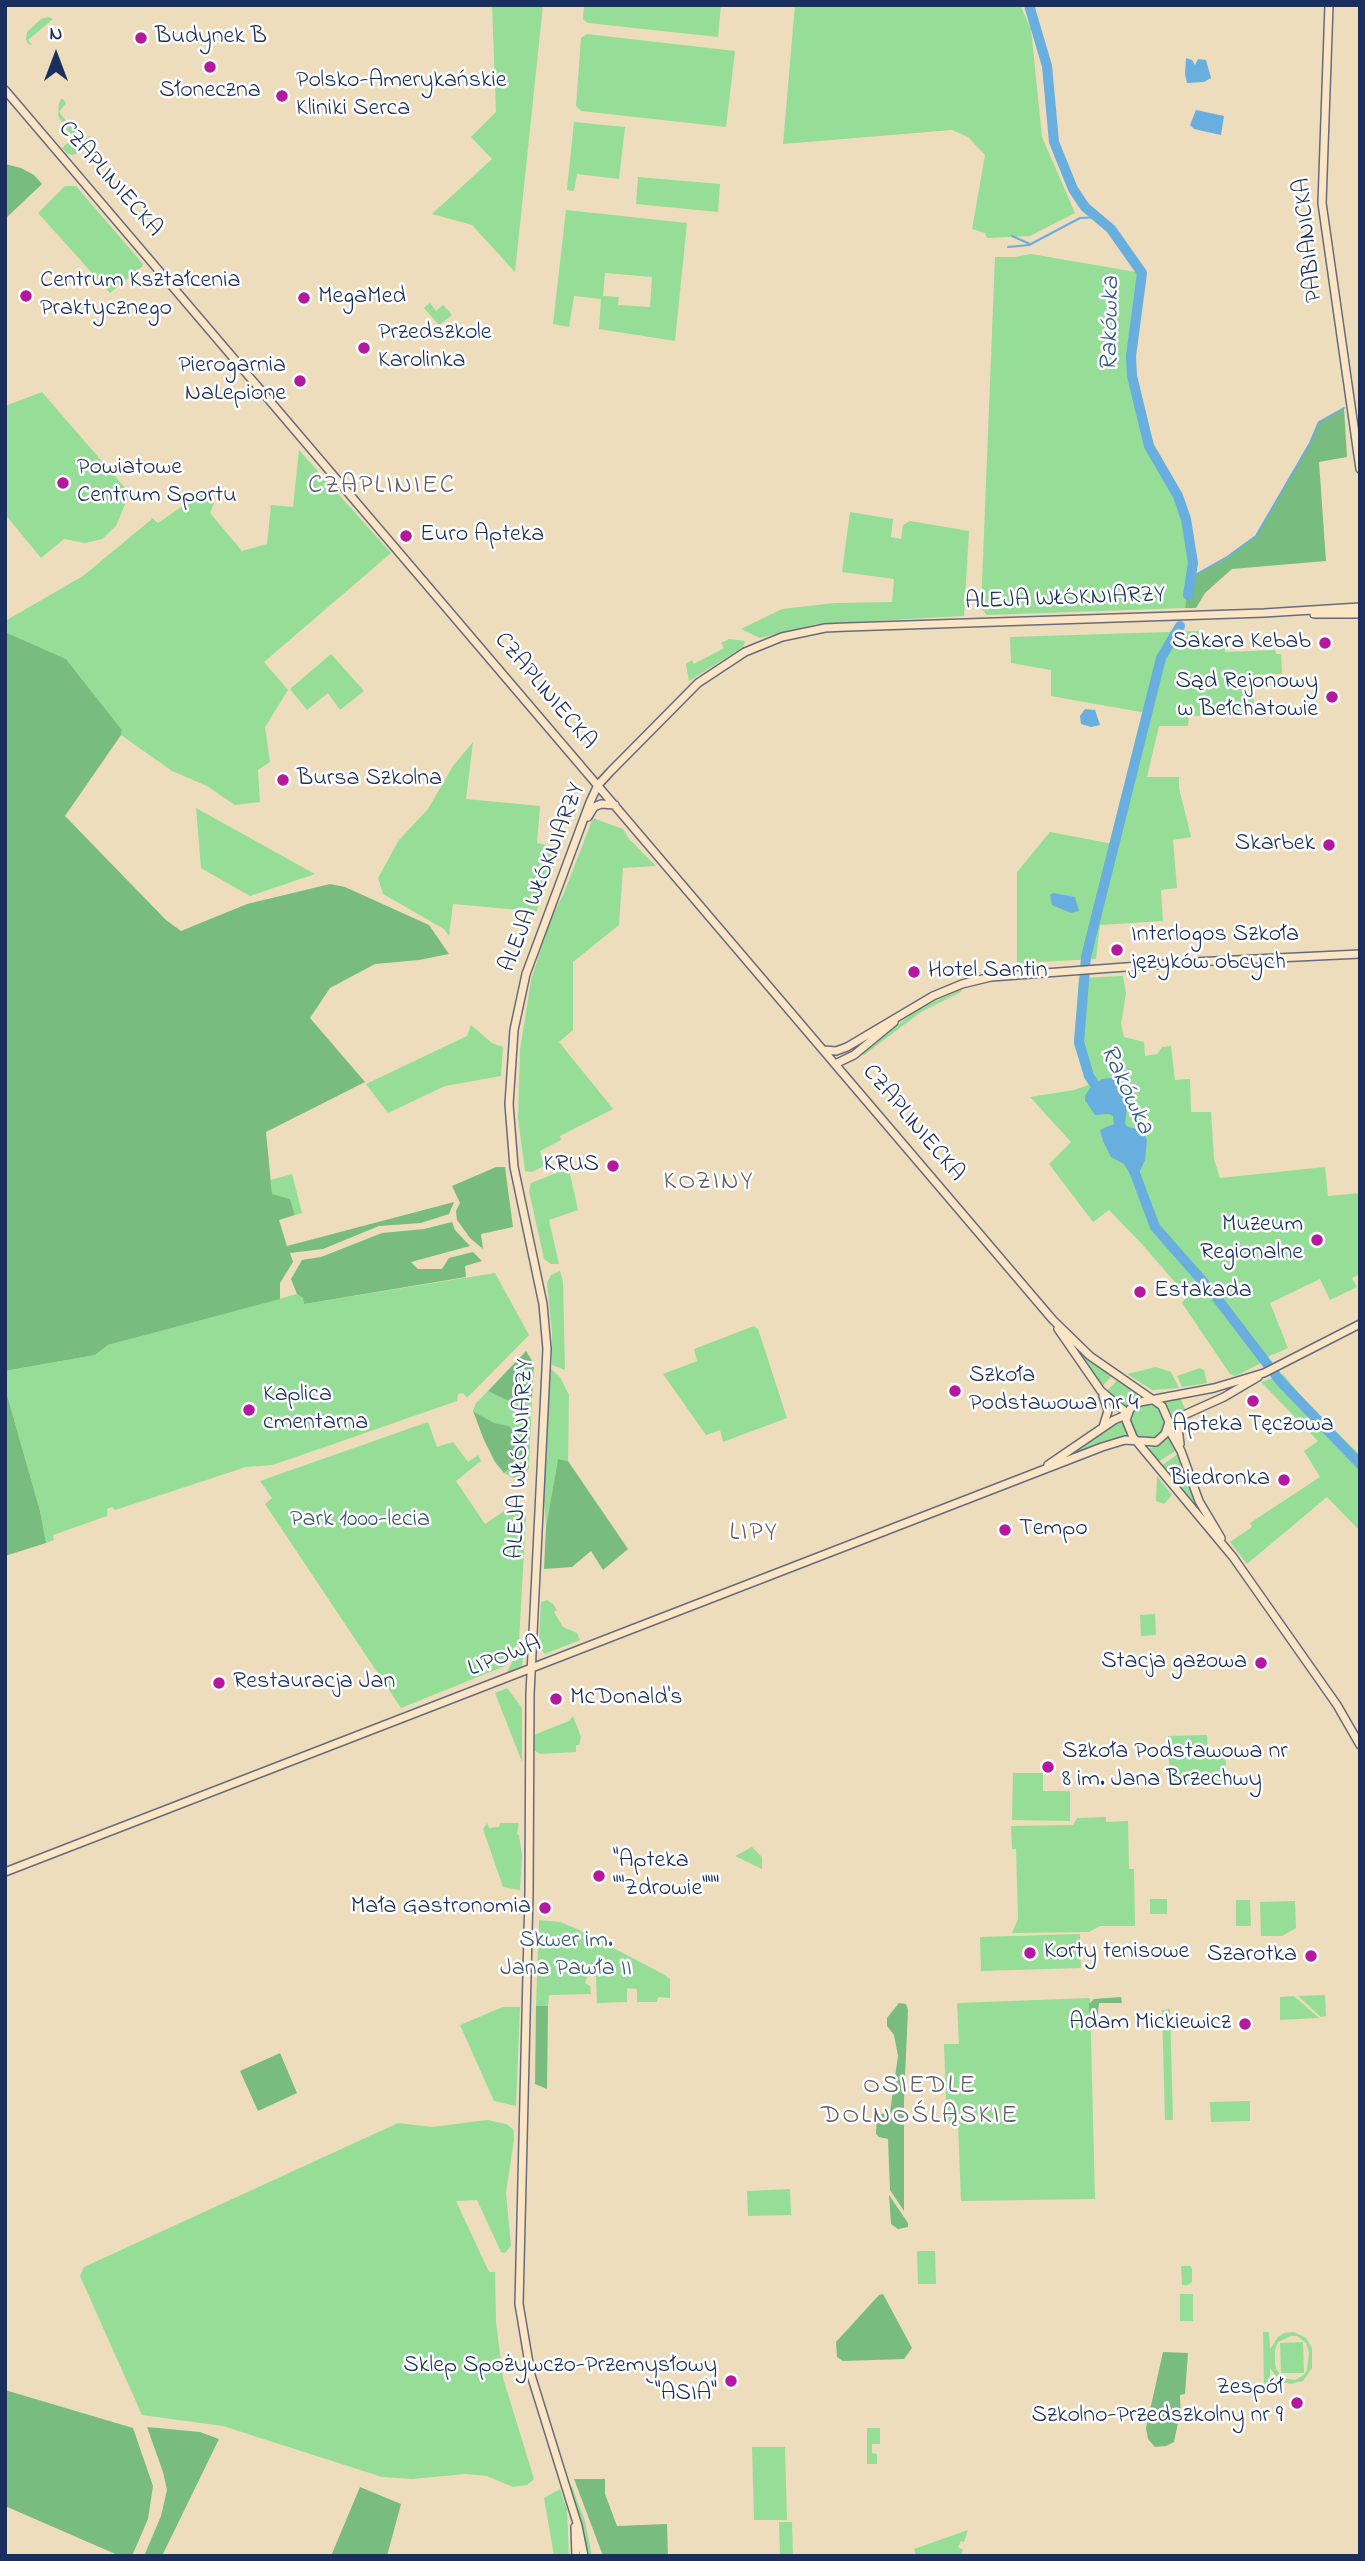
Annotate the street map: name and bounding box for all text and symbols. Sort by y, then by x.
north arrow [21,21,91,91]
text: N [50,21,62,48]
place label: Budynek B [155,24,267,52]
marker: Budynek B [133,30,149,46]
marker: Słoneczna [202,59,218,75]
place label: Polsko-Amerykańskie Kliniki Serca [296,68,507,124]
place label: Słoneczna [159,78,261,106]
marker: Polsko-Amerykańskie Kliniki Serca [274,88,290,104]
street label: CZAPLINIECKA [51,116,167,244]
street label: PABIANICKA [1289,176,1331,304]
place label: Centrum Kształcenia Praktycznego [40,268,240,324]
water label: Rakówka [1096,276,1128,372]
place label: MegaMed [318,284,406,312]
marker: Centrum Kształcenia Praktycznego [18,288,34,304]
marker: MegaMed [296,290,312,306]
place label: Przedszkole Karolinka [378,320,492,376]
marker: Przedszkole Karolinka [356,340,372,356]
place label: Pierogarnia NaLepione [178,353,286,409]
marker: Pierogarnia NaLepione [292,373,308,389]
place label: Powiatowe Centrum Sportu [77,455,237,511]
district label: CZAPLINIEC [309,472,455,504]
marker: Powiatowe Centrum Sportu [55,475,71,491]
place label: Euro Apteka [420,522,544,550]
marker: Euro Apteka [398,528,414,544]
street label: ALEJA WŁÓKNIARZY [964,582,1166,618]
street label: CZAPLINIECKA [487,627,601,757]
place label: Sakara Kebab [1172,629,1311,657]
marker: Sakara Kebab [1317,635,1333,651]
place label: Sąd Rejonowy w Bełchatowie [1175,669,1318,725]
marker: Sąd Rejonowy w Bełchatowie [1324,689,1340,705]
place label: Bursa Szkolna [297,766,442,794]
marker: Bursa Szkolna [275,772,291,788]
street label: ALEJA WŁÓKNIARZY [495,779,593,977]
place label: Skarbek [1235,831,1315,859]
marker: Skarbek [1321,837,1337,853]
place label: Interlogos Szkoła języków obcych [1131,922,1299,978]
marker: Interlogos Szkoła języków obcych [1109,942,1125,958]
place label: Hotel Santin [928,958,1048,986]
marker: Hotel Santin [906,964,922,980]
water label: Rakówka [1091,1040,1159,1140]
street label: CZAPLINIECKA [855,1059,969,1189]
place label: KRUS [544,1152,599,1180]
marker: KRUS [605,1158,621,1174]
district label: KOZINY [664,1168,754,1200]
place label: Muzeum Regionalne [1200,1212,1303,1268]
marker: Muzeum Regionalne [1309,1232,1325,1248]
place label: Estakada [1154,1278,1252,1306]
marker: Estakada [1132,1284,1148,1300]
street label: ALEJA WŁÓKNIARZY [502,1358,542,1560]
place label: Szkoła Podstawowa nr 4 [969,1363,1139,1419]
place label: Kaplica cmentarna [263,1382,368,1438]
marker: Szkoła Podstawowa nr 4 [947,1383,963,1399]
marker: Apteka Tęczowa [1245,1393,1261,1409]
marker: Kaplica cmentarna [241,1402,257,1418]
place label: Apteka Tęczowa [1172,1412,1334,1440]
place label: Biedronka [1170,1466,1270,1494]
marker: Biedronka [1276,1472,1292,1488]
park label: Park 1000-lecia [290,1507,430,1535]
place label: Tempo [1019,1516,1088,1544]
district label: LIPY [730,1519,778,1551]
marker: Tempo [997,1522,1013,1538]
street label: LIPOWA [464,1631,546,1685]
place label: Stacja gazowa [1101,1649,1247,1677]
marker: Stacja gazowa [1253,1655,1269,1671]
place label: Restauracja Jan [233,1669,395,1697]
marker: Restauracja Jan [211,1675,227,1691]
place label: McDonald's [570,1685,682,1713]
marker: McDonald's [548,1691,564,1707]
place label: Szkoła Podstawowa nr 8 im. Jana Brzechwy [1062,1739,1288,1795]
marker: Szkoła Podstawowa nr 8 im. Jana Brzechwy [1040,1759,1056,1775]
place label: "Apteka ""Zdrowie""" [613,1848,719,1904]
marker: "Apteka ""Zdrowie""" [591,1868,607,1884]
place label: Mała Gastronomia [351,1894,531,1922]
marker: Mała Gastronomia [537,1900,553,1916]
park label: Skwer im. Jana Pawła II [500,1928,632,1984]
place label: Korty tenisowe [1044,1939,1189,1967]
place label: Szarotka [1207,1942,1297,1970]
marker: Korty tenisowe [1022,1945,1038,1961]
marker: Szarotka [1303,1948,1319,1964]
place label: Adam Mickiewicz [1069,2010,1231,2038]
marker: Adam Mickiewicz [1237,2016,1253,2032]
district label: OSIEDLE DOLNOŚLĄSKIE [823,2072,1017,2134]
place label: Sklep Spożywczo-Przemysłowy "ASIA" [403,2353,717,2409]
marker: Sklep Spożywczo-Przemysłowy "ASIA" [723,2373,739,2389]
place label: Zespół Szkolno-Przedszkolny nr 9 [1031,2375,1283,2431]
marker: Zespół Szkolno-Przedszkolny nr 9 [1289,2395,1305,2411]

